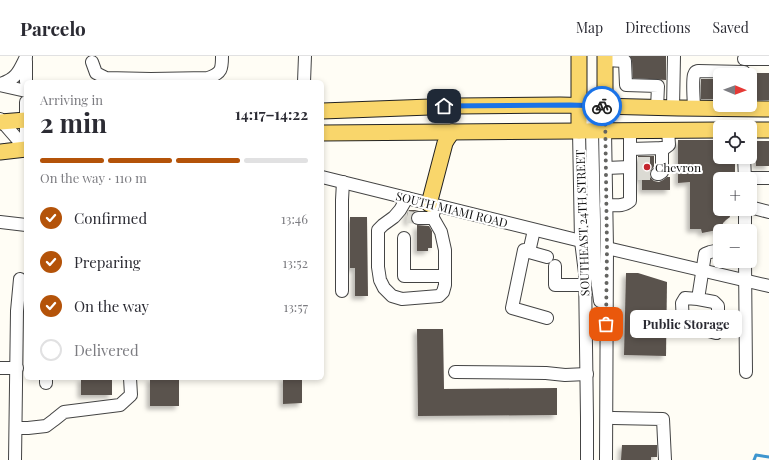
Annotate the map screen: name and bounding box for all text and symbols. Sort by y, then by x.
text: Parcelo [20,15,86,41]
text: Map [576,18,603,37]
text: Directions [625,18,691,37]
text: Saved [713,18,749,37]
north arrow [713,68,757,112]
map controls [713,68,757,268]
courier [582,86,622,126]
pin [427,89,461,123]
text: Arriving in [40,91,103,108]
icon: home [433,95,455,117]
icon: bike [591,95,613,117]
text: 14:17–14:22 [235,104,308,124]
text: 2 min [40,105,107,140]
button: locate [713,120,757,164]
street label: SOUTHEAST 24TH STREET [571,149,593,296]
place label: Chevron [655,159,701,175]
marker: Chevron [642,162,652,172]
text: On the way · 110 m [40,169,147,186]
button: + [713,172,757,216]
street label: SOUTH MIAMI ROAD [394,187,510,231]
icon: check [40,207,62,229]
text: Confirmed [74,208,147,228]
text: 13:46 [281,210,308,227]
button: − [713,224,757,268]
icon: check [40,251,62,273]
text: Preparing [74,252,141,272]
text: 13:52 [282,254,308,271]
icon: check [40,295,62,317]
text: On the way [74,296,149,316]
text: 13:57 [283,298,308,315]
pin [589,307,623,341]
callout: Public Storage [630,310,742,338]
icon: bag [595,313,617,335]
text: Public Storage [642,315,730,332]
text: Delivered [74,340,139,360]

